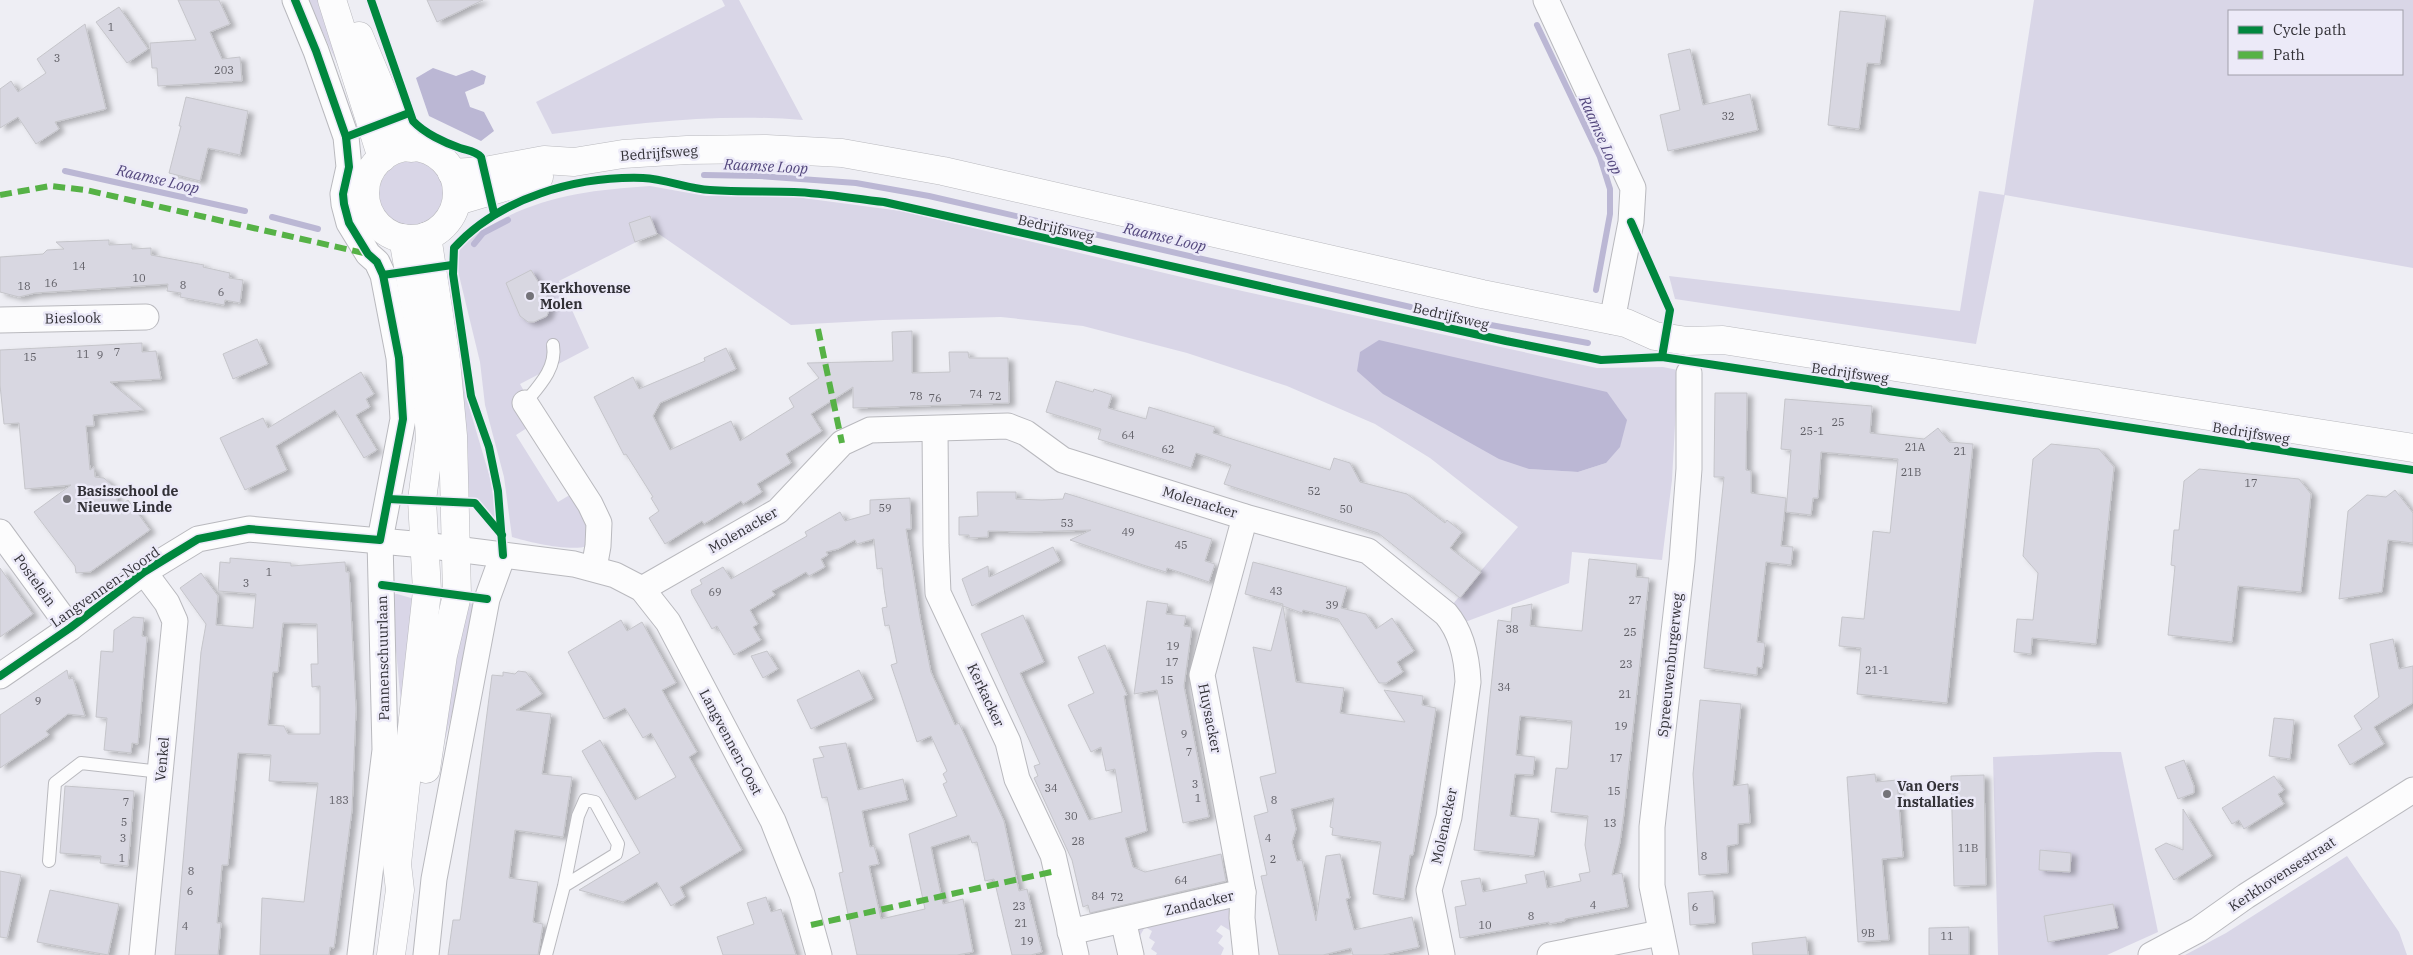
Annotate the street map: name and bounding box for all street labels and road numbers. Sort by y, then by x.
street label: Bedrijfsweg [620,141,699,165]
street label: Bedrijfsweg [1016,210,1096,246]
street label: Bedrijfsweg [1411,298,1491,334]
street label: Bieslook [45,308,102,327]
street label: Bedrijfsweg [1810,359,1890,387]
street label: Bedrijfsweg [2211,418,2291,448]
street label: Molenacker [1160,482,1240,522]
street label: Molenacker [705,502,782,557]
street label: Langvennen-Noord [47,542,163,631]
street label: Postelein [10,550,60,610]
street label: Spreeuwenburgerweg [1653,592,1687,738]
street label: Pannenschuurlaan [373,595,393,721]
street label: Kerkacker [963,660,1009,730]
street label: Huysacker [1194,682,1226,755]
street label: Langvennen-Oost [696,686,766,798]
street label: Venkel [151,736,173,782]
street label: Molenacker [1427,786,1461,866]
street label: Kerkhovensestraat [2225,833,2339,915]
street label: Zandacker [1163,886,1236,920]

